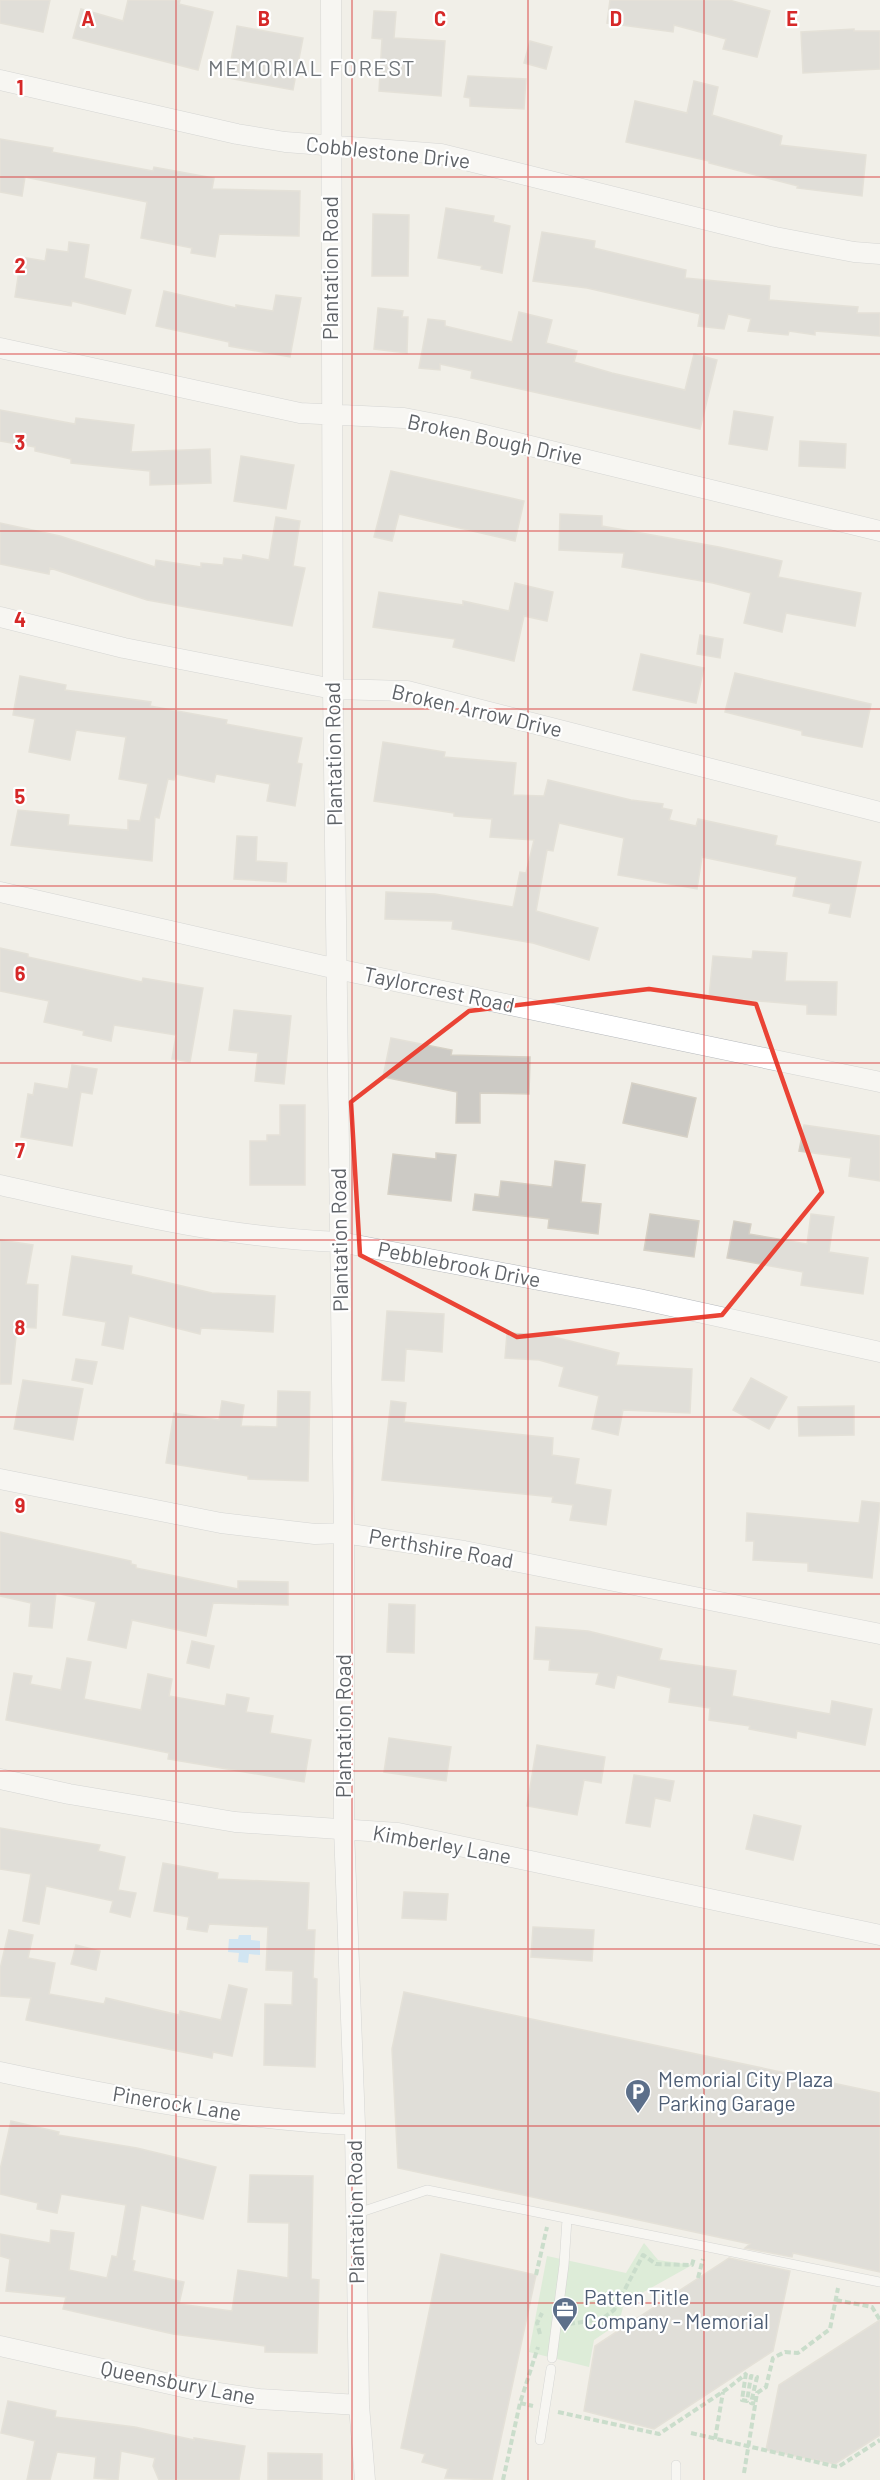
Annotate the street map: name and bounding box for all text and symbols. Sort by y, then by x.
text: A [81,6,95,30]
text: B [258,6,270,30]
text: C [434,6,446,30]
text: D [610,6,622,30]
text: E [786,6,798,30]
district label: MEMORIAL FOREST [208,54,416,80]
text: 1 [16,75,24,99]
street label: Cobblestone Drive [305,130,472,173]
street label: Plantation Road [317,196,342,340]
text: 2 [14,253,26,277]
street label: Broken Bough Drive [405,408,585,469]
text: 3 [15,430,25,454]
text: 4 [14,607,26,631]
street label: Broken Arrow Drive [390,678,565,741]
street label: Plantation Road [319,682,346,826]
text: 5 [15,784,26,808]
street label: Taylorcrest Road [362,960,517,1017]
text: 6 [15,961,26,985]
text: 7 [15,1138,25,1162]
street label: Plantation Road [325,1168,352,1312]
street label: Pebblebrook Drive [376,1235,543,1292]
text: 8 [15,1315,26,1339]
text: 9 [15,1493,25,1517]
street label: Perthshire Road [367,1523,515,1573]
street label: Plantation Road [330,1654,355,1798]
street label: Kimberley Lane [371,1819,514,1868]
place label: Memorial City Plaza Parking Garage [658,2066,833,2115]
parking icon: Memorial City Plaza Parking Garage [623,2077,653,2115]
street label: Pinerock Lane [111,2080,243,2125]
street label: Plantation Road [341,2140,368,2284]
place label: Patten Title Company - Memorial [584,2284,769,2333]
office icon: Patten Title Company - Memorial [550,2295,580,2333]
street label: Queensbury Lane [99,2354,258,2409]

